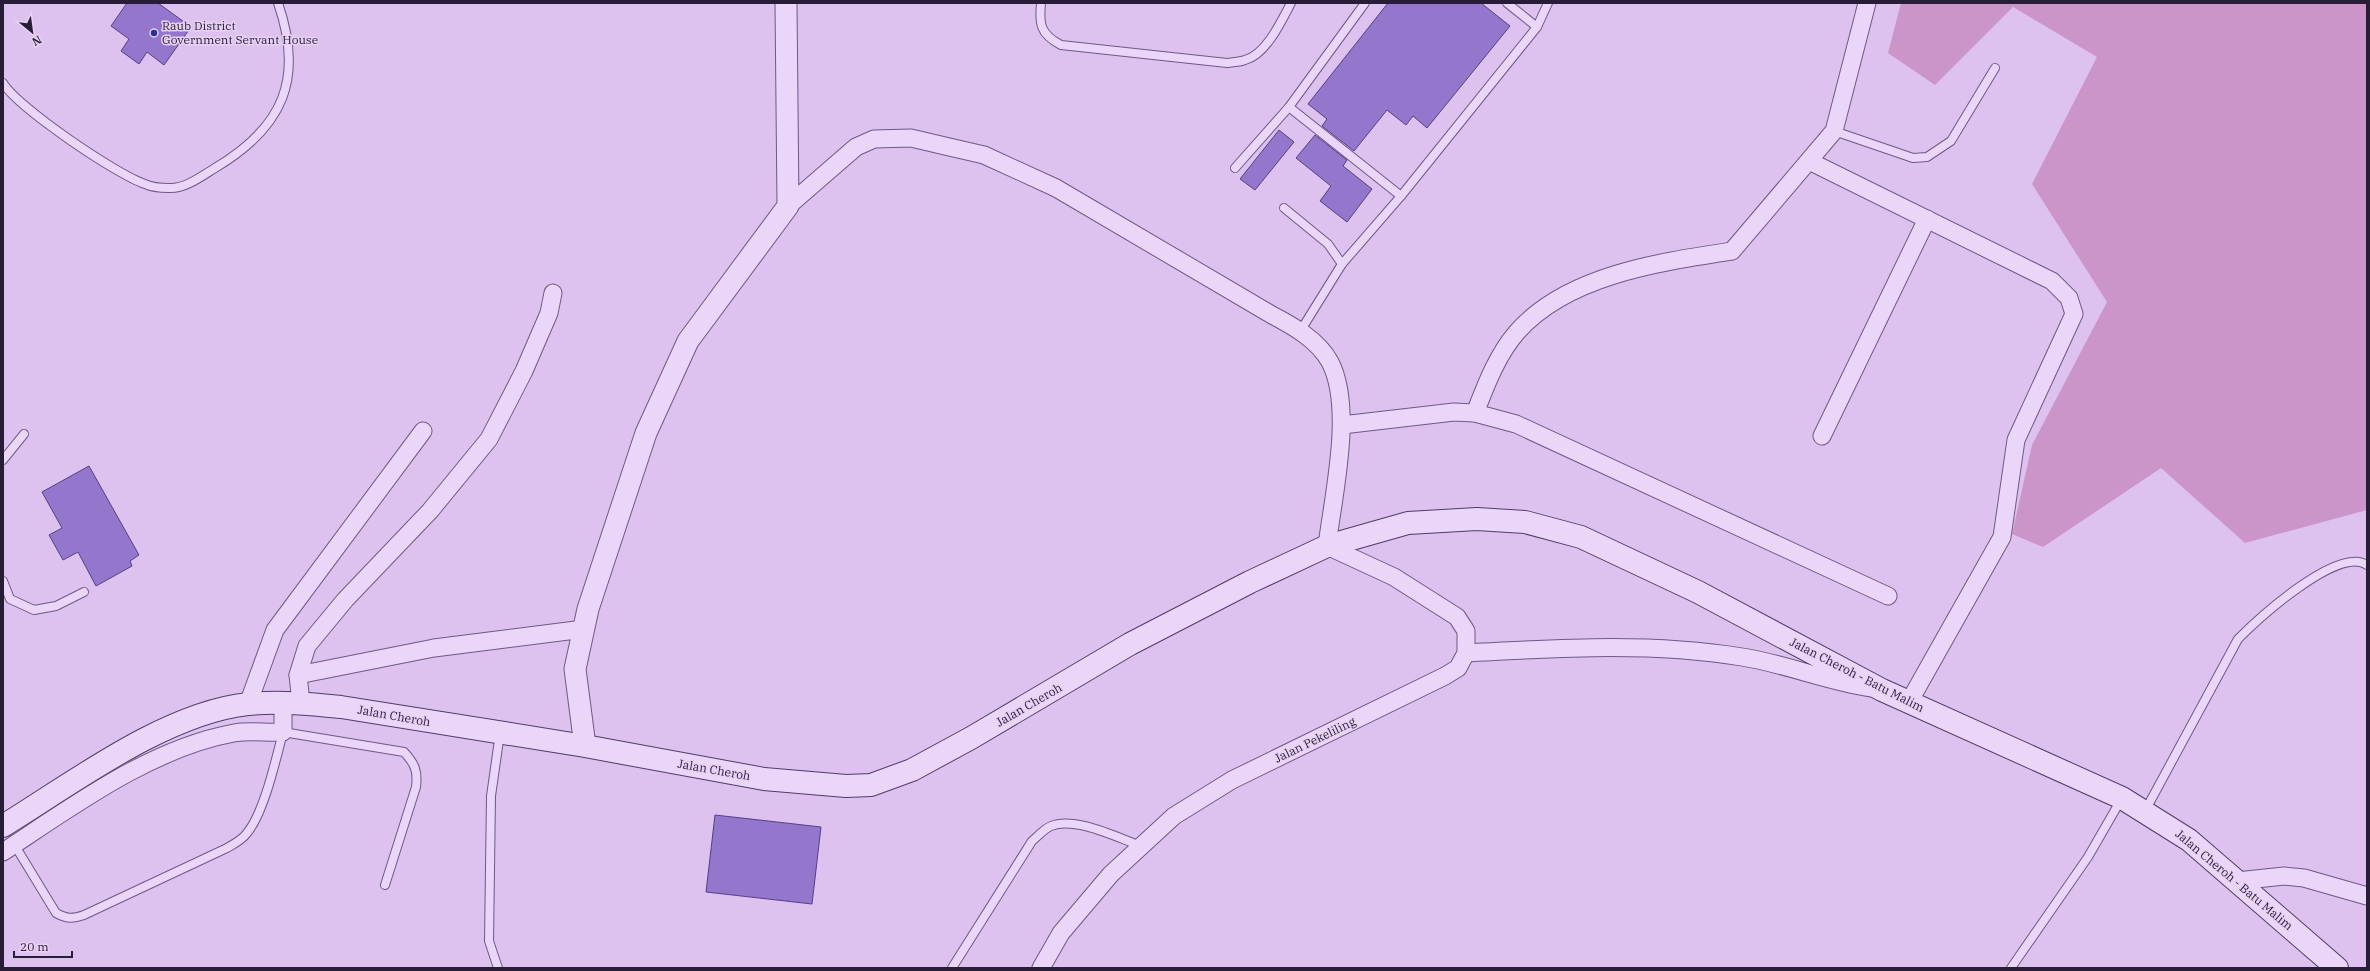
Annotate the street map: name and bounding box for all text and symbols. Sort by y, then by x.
north arrow [12,12,52,52]
place label: Raub District Government Servant House [162,18,318,47]
marker: Raub District Government Servant House [149,28,159,38]
text: N [29,33,44,49]
street label: Jalan Cheroh - Batu Malim [1787,634,1927,715]
street label: Jalan Cheroh [993,679,1065,730]
street label: Jalan Cheroh [356,702,432,729]
street label: Jalan Pekeliling [1272,713,1358,766]
street label: Jalan Cheroh [676,756,752,783]
street label: Jalan Cheroh - Batu Malim [2172,826,2297,934]
scale bar [14,933,72,959]
text: 20 m [20,939,49,954]

